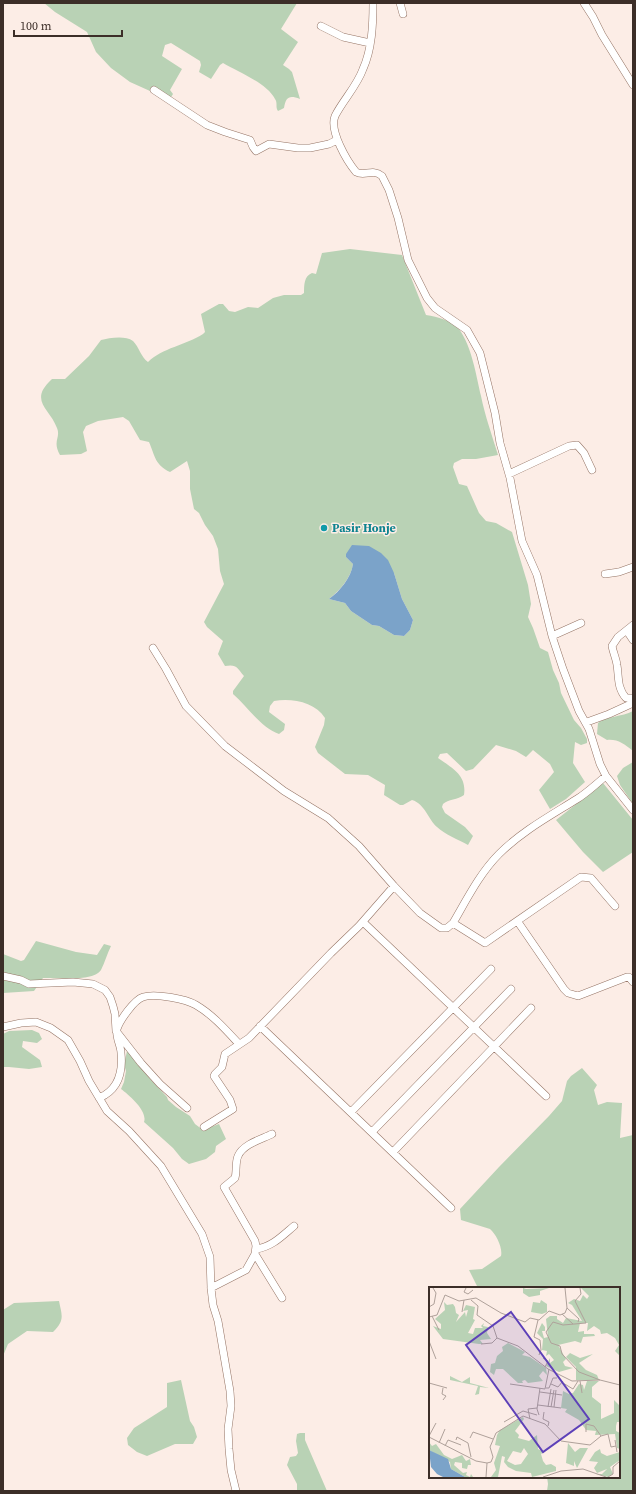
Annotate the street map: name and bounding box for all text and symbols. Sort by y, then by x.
scale bar [14,12,122,38]
text: 100 m [20,18,52,34]
place label: Pasir Honje [332,520,396,536]
marker: Pasir Honje [319,523,329,533]
inset map [429,1287,620,1478]

